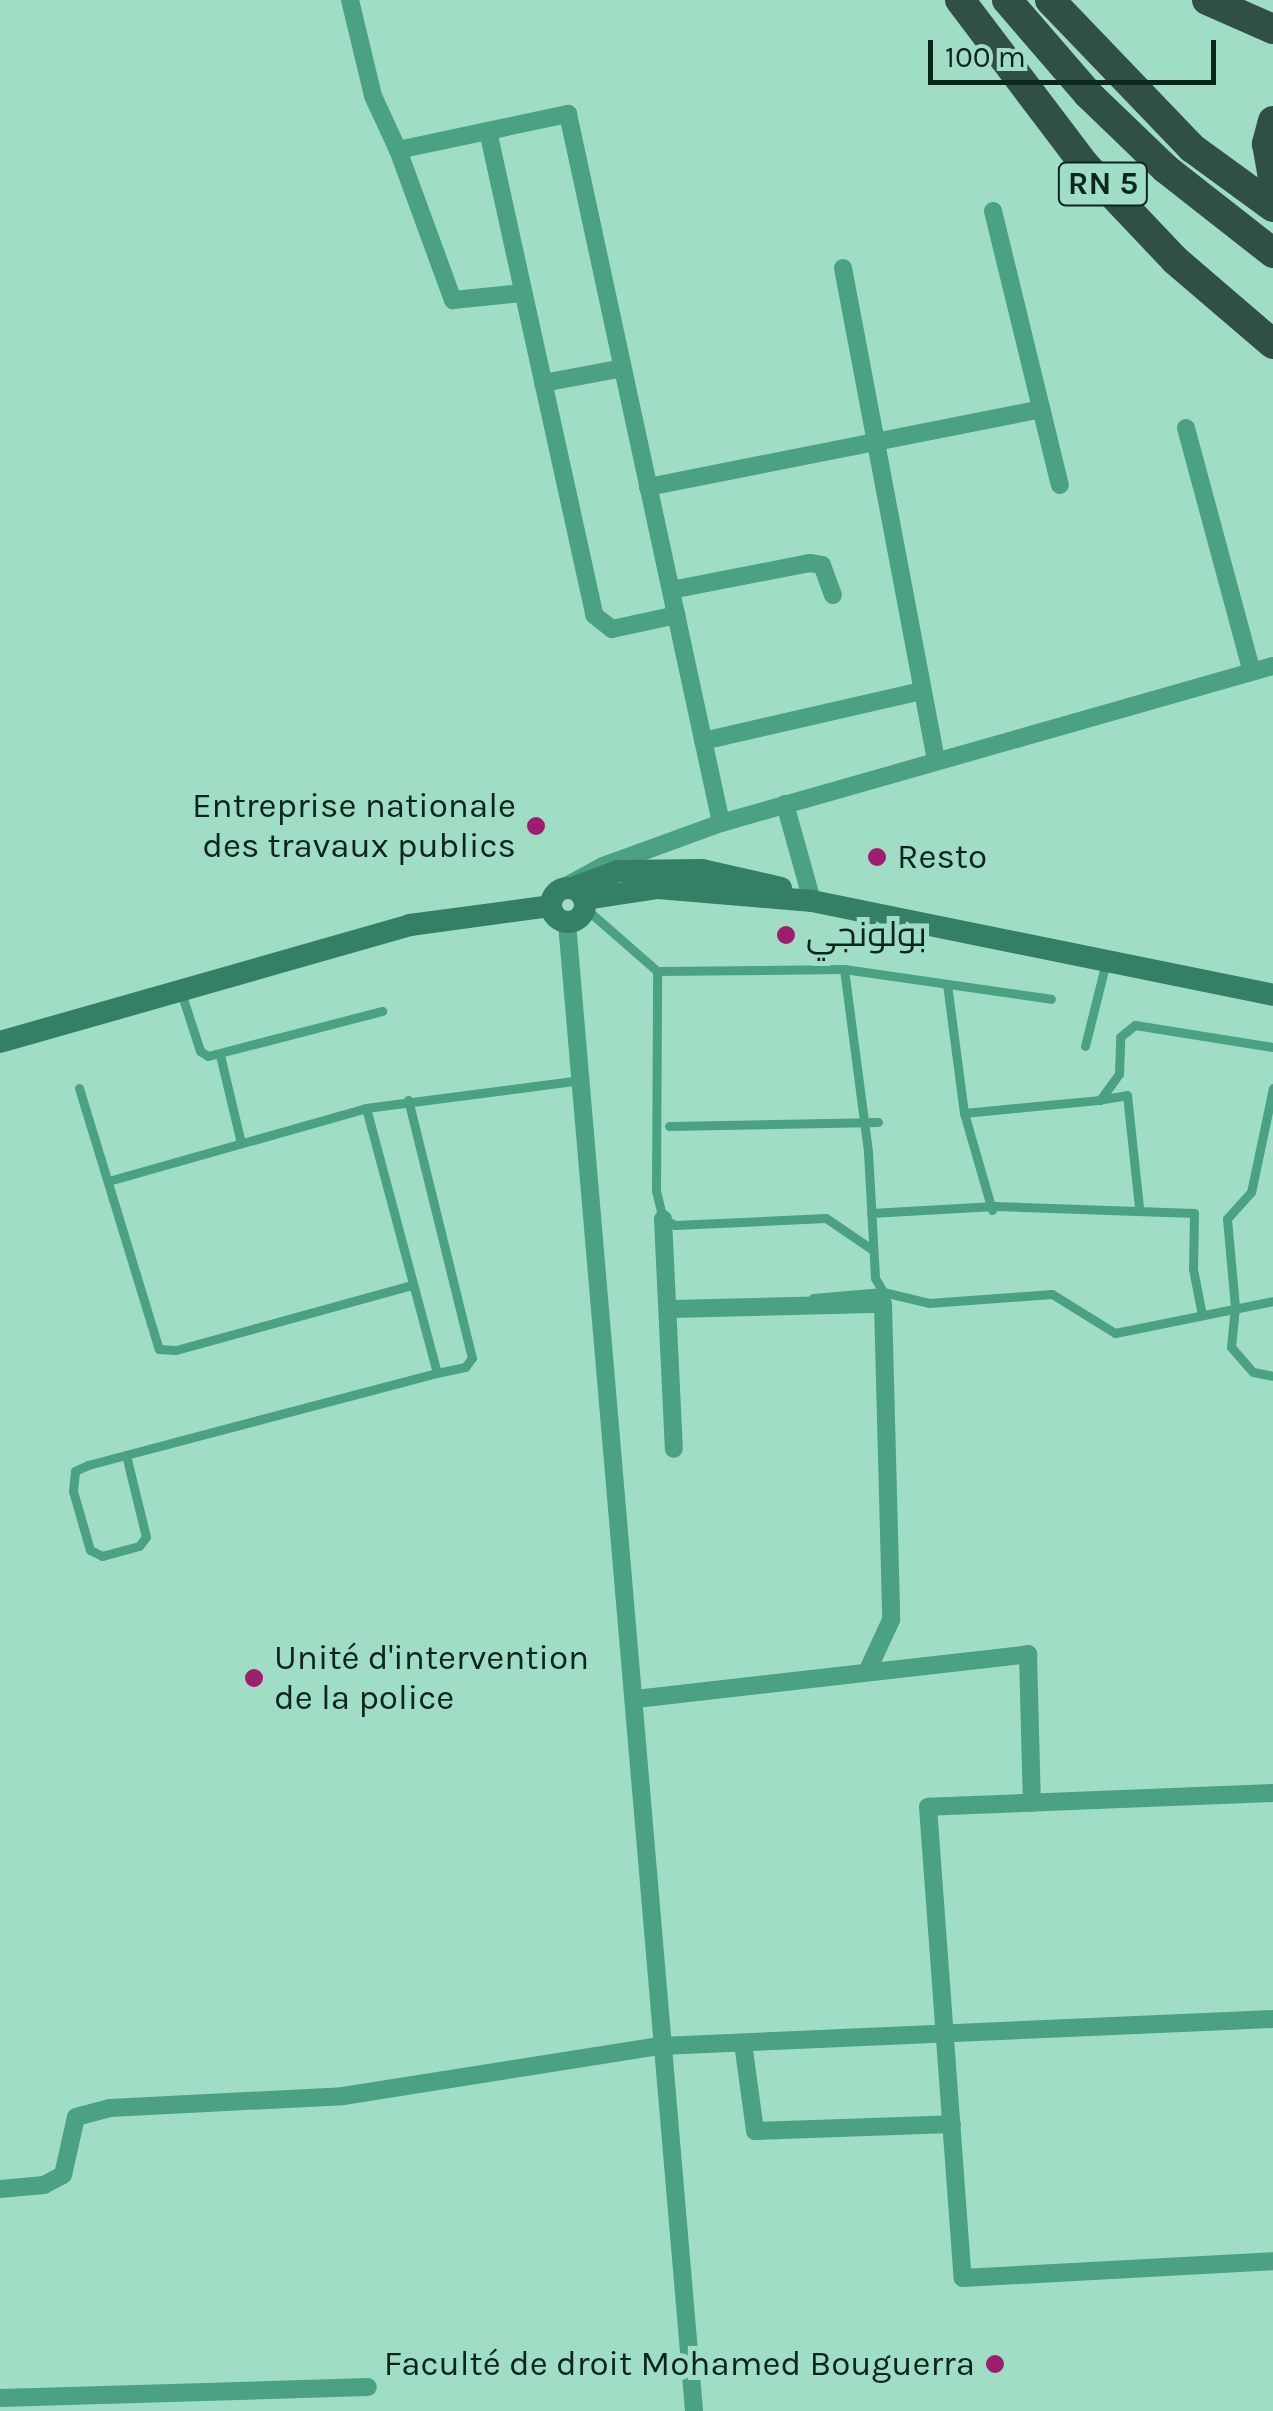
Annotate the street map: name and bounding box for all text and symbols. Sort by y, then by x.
scale bar [933,20,1220,82]
text: 100 m [945,39,1026,75]
road number: RN 5 [1056,157,1150,211]
place label: Entreprise nationale des travaux publics [192,785,516,867]
marker: Entreprise nationale des travaux publics [525,815,547,837]
place label: Resto [897,836,987,878]
marker: Resto [866,846,888,868]
place label: بولونجي [806,914,927,956]
marker: بولونجي [775,924,797,946]
place label: Unité d'intervention de la police [274,1637,589,1719]
marker: Unité d'intervention de la police [243,1667,265,1689]
place label: Faculté de droit Mohamed Bouguerra [384,2343,975,2385]
marker: Faculté de droit Mohamed Bouguerra [984,2353,1006,2375]

